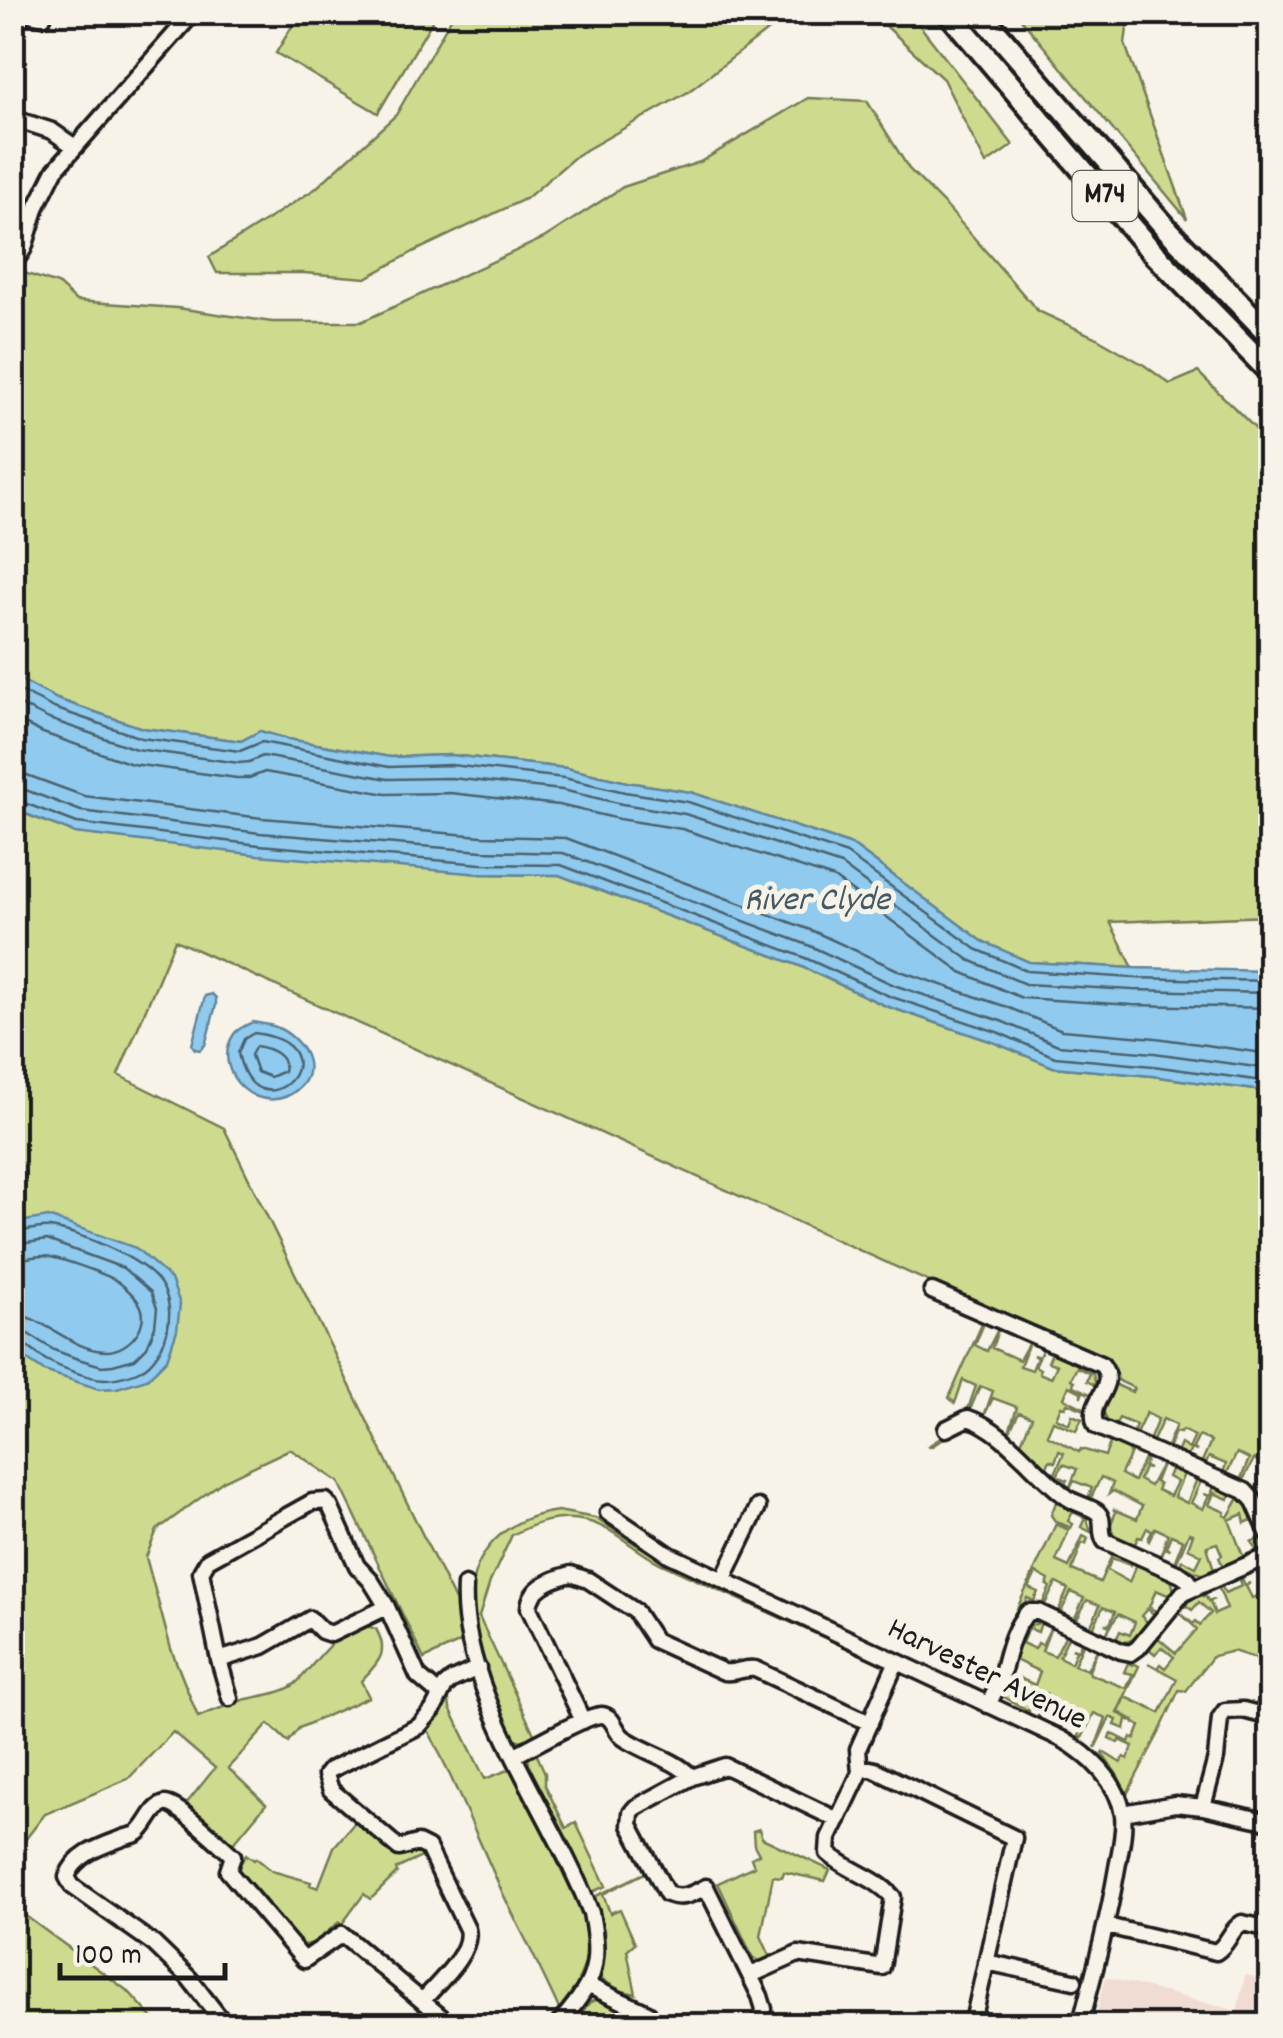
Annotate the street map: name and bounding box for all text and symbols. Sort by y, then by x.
road number: M74 [1072,171,1138,221]
water label: River Clyde [744,877,892,927]
street label: Harvester Avenue [878,1608,1094,1744]
scale bar [60,1918,225,1980]
text: 100 m [75,1936,142,1979]

